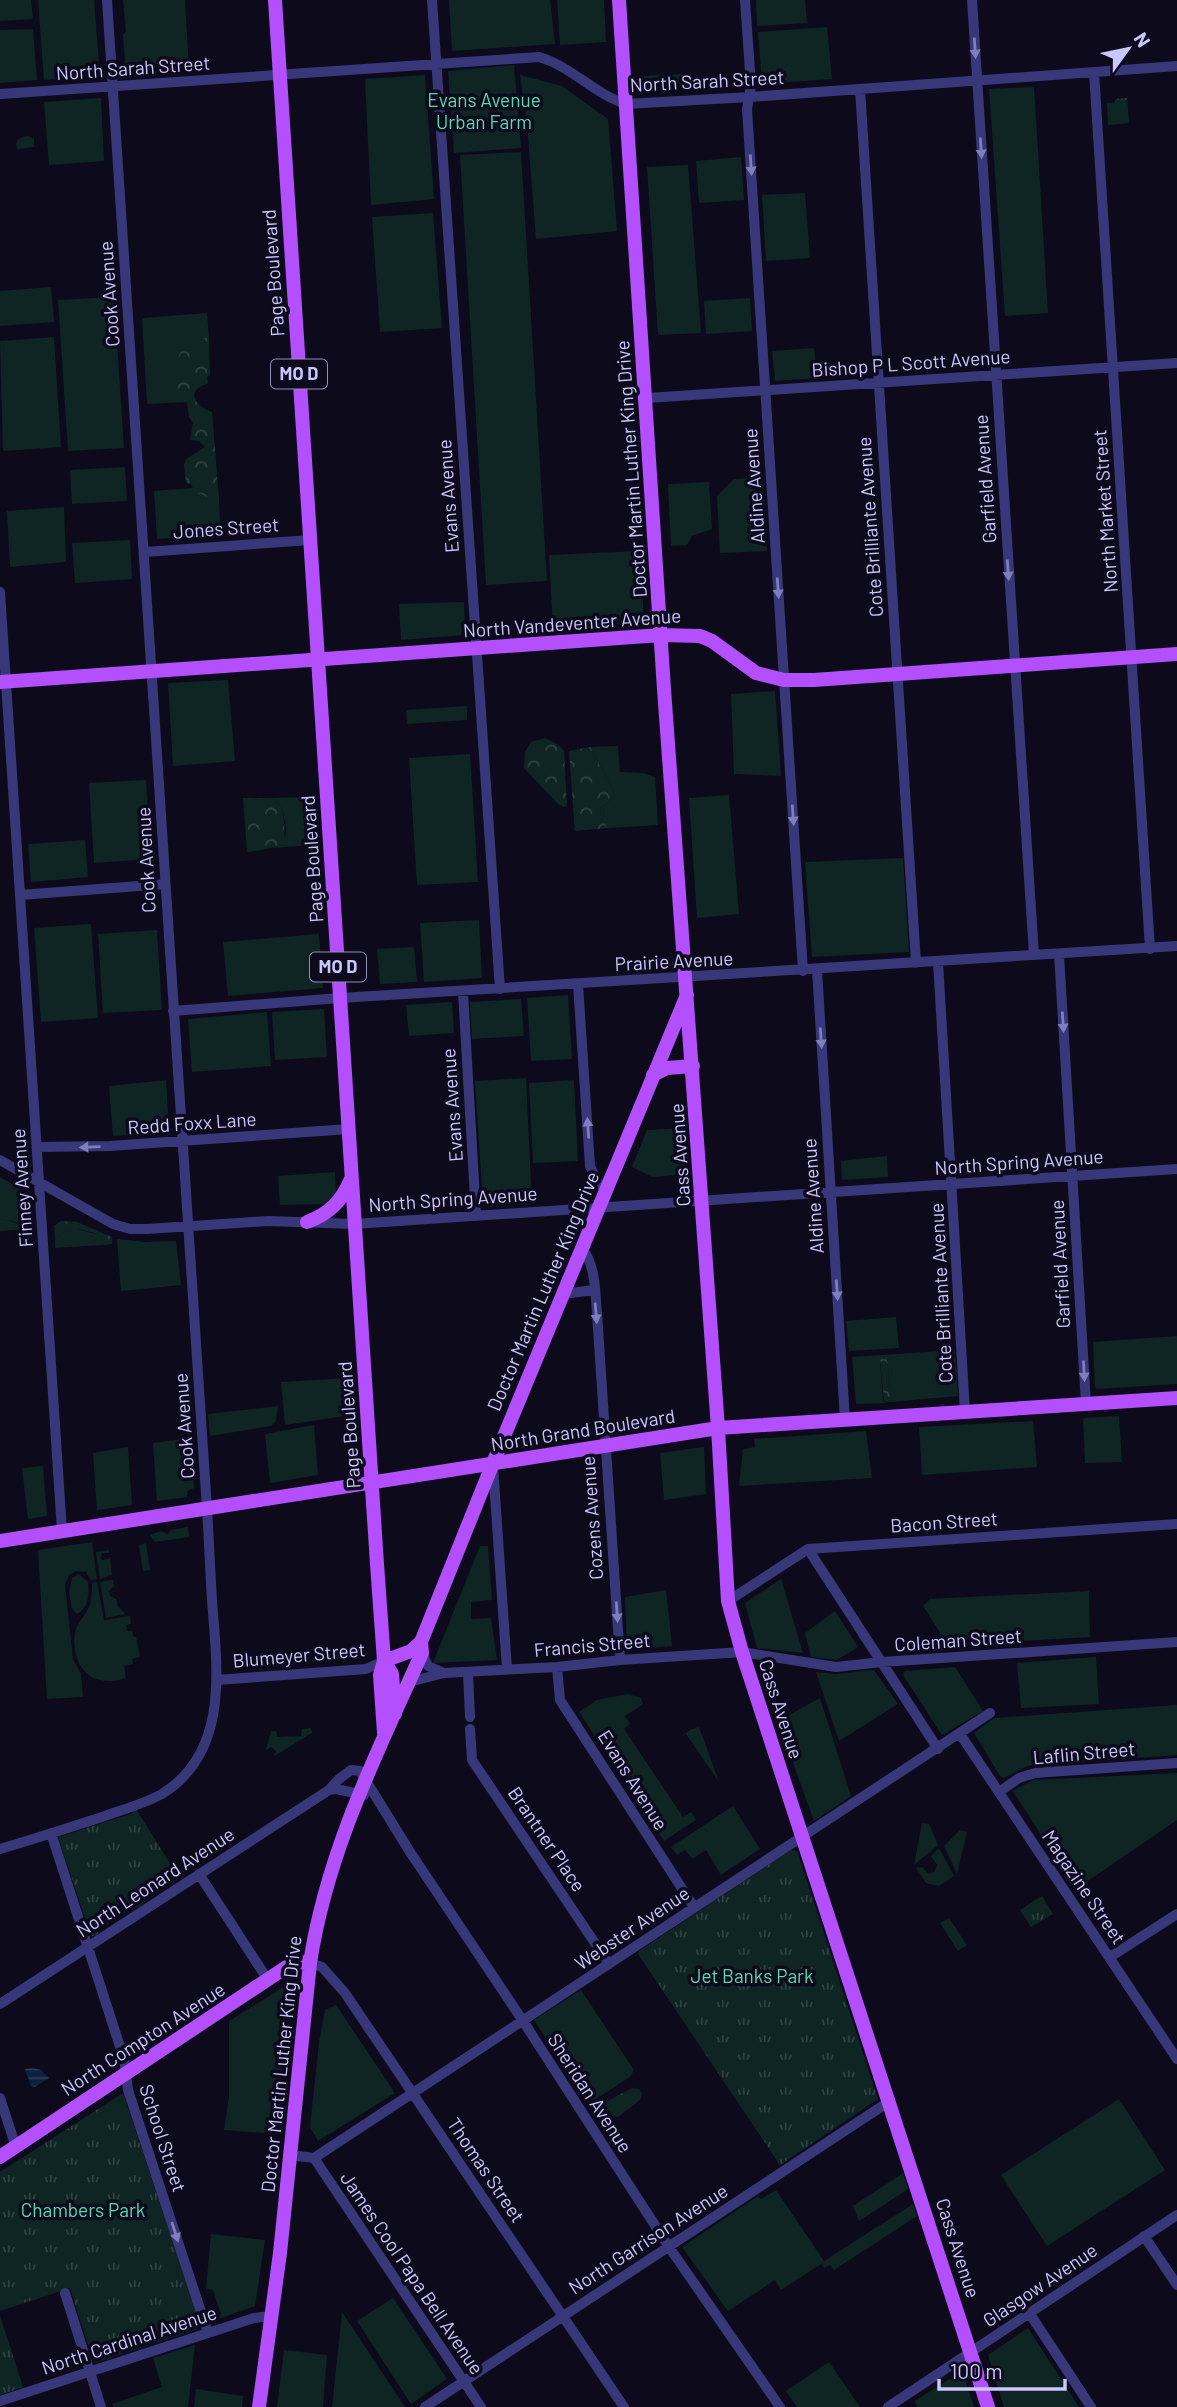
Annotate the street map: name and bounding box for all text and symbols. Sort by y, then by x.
north arrow [1093,14,1163,84]
text: N [1130,28,1156,51]
one-way arrow [970,37,981,59]
street label: North Sarah Street [55,51,211,84]
street label: North Sarah Street [629,65,785,96]
park label: Evans Avenue Urban Farm [427,88,541,133]
one-way arrow [976,137,987,159]
one-way arrow [745,154,756,176]
street label: Page Boulevard [257,209,288,337]
street label: Cook Avenue [93,240,124,348]
street label: Doctor Martin Luther King Drive [610,340,651,598]
street label: Bishop P L Scott Avenue [811,344,1011,381]
road number: MO D [271,360,327,388]
street label: Garfield Avenue [969,414,1000,544]
street label: Aldine Avenue [738,428,769,544]
street label: North Market Street [1087,429,1122,593]
street label: Cote Brilliante Avenue [852,436,887,618]
street label: Evans Avenue [432,439,463,553]
street label: Jones Street [172,512,280,543]
one-way arrow [1003,560,1014,582]
one-way arrow [773,577,784,599]
street label: North Vandeventer Avenue [462,603,682,642]
street label: Page Boulevard [296,795,327,923]
one-way arrow [788,804,799,826]
street label: Cook Avenue [131,807,160,914]
street label: Prairie Avenue [614,946,734,975]
road number: MO D [310,952,366,982]
one-way arrow [1058,1011,1069,1033]
one-way arrow [816,1028,827,1050]
street label: Evans Avenue [436,1048,467,1162]
street label: Cass Avenue [664,1103,695,1207]
street label: Redd Foxx Lane [127,1107,257,1138]
one-way arrow [582,1116,593,1138]
street label: Finney Avenue [6,1128,37,1248]
street label: Aldine Avenue [797,1138,828,1254]
one-way arrow [79,1141,101,1152]
street label: North Spring Avenue [934,1144,1104,1179]
street label: Doctor Martin Luther King Drive [482,1168,603,1414]
street label: North Spring Avenue [368,1181,538,1216]
street label: Garfield Avenue [1045,1199,1074,1329]
street label: Cote Brilliante Avenue [924,1202,957,1384]
one-way arrow [832,1279,843,1301]
one-way arrow [591,1303,602,1325]
street label: Page Boulevard [333,1361,364,1489]
one-way arrow [1079,1361,1090,1383]
street label: Cook Avenue [168,1372,199,1480]
street label: North Grand Boulevard [489,1404,677,1455]
street label: Cozens Avenue [576,1455,607,1581]
street label: Bacon Street [889,1506,998,1537]
one-way arrow [611,1601,622,1623]
street label: Coleman Street [893,1624,1022,1655]
street label: Francis Street [533,1628,651,1661]
street label: Blumeyer Street [232,1637,366,1672]
street label: Cass Avenue [755,1656,808,1762]
street label: Evans Avenue [594,1725,673,1834]
street label: Laflin Street [1032,1737,1136,1768]
street label: Brantner Place [504,1782,591,1896]
street label: North Leonard Avenue [71,1822,238,1941]
street label: Magazine Street [1038,1825,1131,1948]
street label: Webster Avenue [570,1881,693,1974]
street label: Doctor Martin Luther King Drive [256,1935,305,2193]
park label: Jet Banks Park [690,1964,814,1987]
street label: North Compton Avenue [56,1977,229,2100]
street label: Sheridan Avenue [543,2029,638,2157]
street label: School Street [135,2081,192,2195]
street label: Thomas Street [443,2113,530,2227]
street label: James Cool Papa Bell Avenue [336,2167,489,2378]
street label: North Garrison Avenue [564,2179,732,2299]
street label: Cass Avenue [932,2195,985,2301]
park label: Chambers Park [21,2198,145,2221]
one-way arrow [170,2221,181,2242]
street label: Glasgow Avenue [978,2238,1101,2331]
street label: North Cardinal Avenue [38,2300,219,2379]
scale bar [939,2348,1065,2392]
text: 100 m [950,2358,1003,2383]

